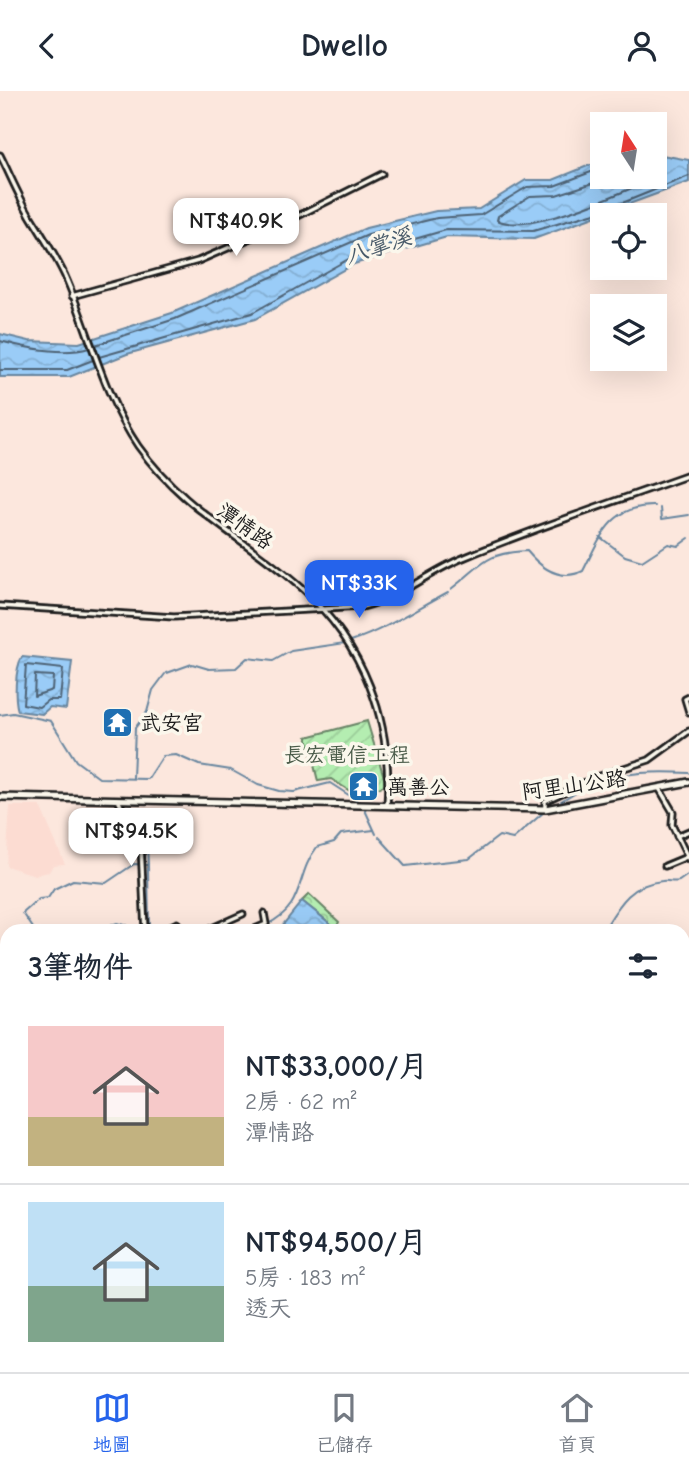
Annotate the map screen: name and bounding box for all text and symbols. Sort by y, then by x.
icon: back [28,27,66,65]
text: Dwello [301,27,388,64]
icon: person [623,27,661,65]
north arrow [590,112,667,189]
map controls [590,112,667,371]
pin: NT$40.9K [164,199,308,258]
button: locate [590,203,667,280]
text: NT$40.9K [189,207,283,234]
water label: 八掌溪 [341,222,417,270]
button: layers [590,294,667,371]
street label: 潭情路 [212,498,278,554]
pin: NT$33K [302,561,416,620]
text: NT$33K [321,569,397,596]
temple icon: 武安宮 [100,706,134,740]
place label: 武安宮 [140,711,203,735]
park label: 長宏電信工程 [284,743,410,767]
street label: 阿里山公路 [520,766,628,804]
temple icon: 萬善公 [347,770,381,804]
place label: 萬善公 [387,775,450,799]
pin: NT$94.5K [59,809,203,868]
text: NT$94.5K [84,817,178,844]
icon: filters [624,947,662,985]
text: 3筆物件 [28,950,133,985]
text: NT$33,000/月 [245,1049,428,1084]
icon: home [84,1054,168,1138]
text: 2房 · 62 m² [245,1088,356,1115]
text: 潭情路 [245,1119,314,1146]
text: NT$94,500/月 [245,1225,427,1260]
icon: home [84,1230,168,1314]
text: 5房 · 183 m² [245,1264,365,1291]
text: 透天 [245,1295,291,1322]
tab: 地圖 [93,1389,131,1456]
tab: 已儲存 [316,1389,373,1456]
tab: 首頁 [558,1389,596,1456]

